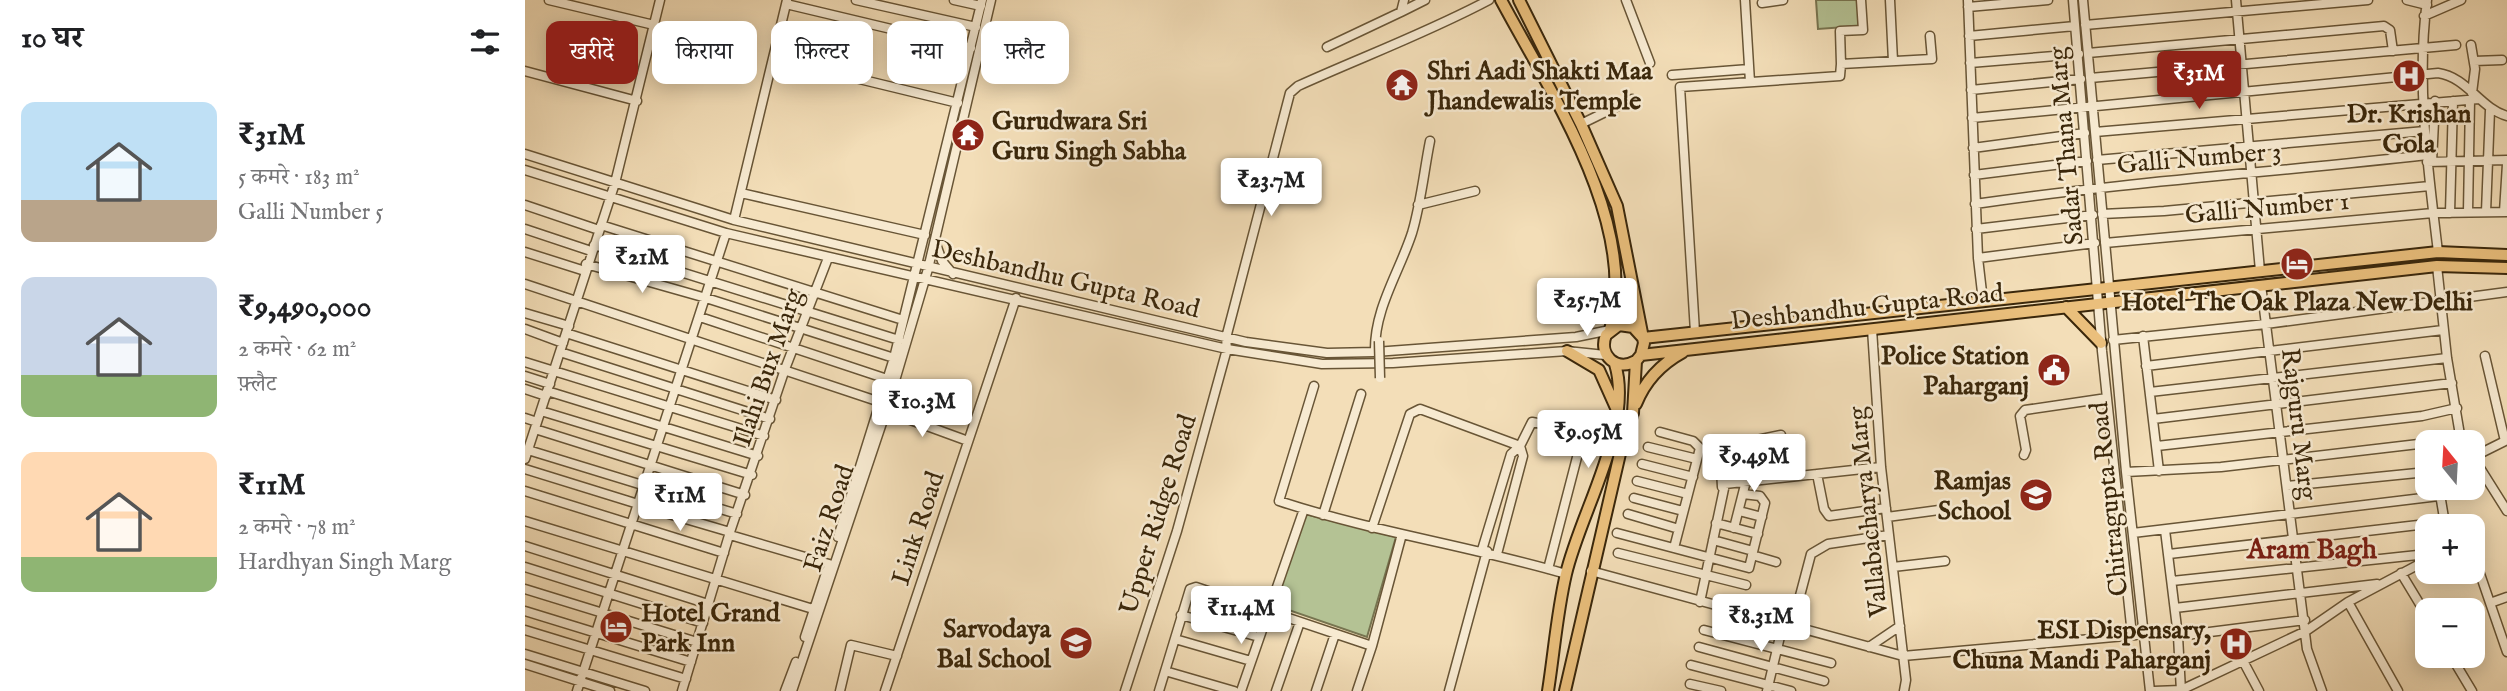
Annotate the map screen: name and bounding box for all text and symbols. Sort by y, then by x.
text: 10 घर [21,20,83,58]
chip: खरीदें [546,21,638,84]
chip: किराया [652,21,757,84]
chip: फ़िल्टर [771,21,873,84]
chip: नया [887,21,967,84]
chip: फ़्लैट [981,21,1069,84]
icon: filters [466,23,504,61]
street label: Sadar Thana Marg [2041,44,2092,246]
pin: ₹31M [2158,52,2240,111]
place label: Shri Aadi Shakti Maa Jhandewalis Temple [1424,55,1653,118]
hospital icon: Dr. Krishan Gola [2390,57,2428,95]
text: ₹31M [2173,59,2225,88]
temple icon: Shri Aadi Shakti Maa Jhandewalis Temple [1383,66,1421,104]
place label: Dr. Krishan Gola [2347,98,2472,161]
place label: Gurudwara Sri Guru Singh Sabha [992,105,1187,168]
temple icon: Gurudwara Sri Guru Singh Sabha [949,116,987,154]
text: ₹31M [238,117,306,155]
icon: home [77,130,161,214]
street label: Galli Number 3 [2116,135,2283,182]
pin: ₹23.7M [1214,158,1328,218]
text: 5 कमरे · 183 m² [238,163,360,192]
text: ₹23.7M [1237,166,1305,195]
street label: Galli Number 1 [2184,185,2351,232]
text: Galli Number 5 [238,198,384,227]
street label: Deshbandhu Gupta Road [928,233,1203,326]
pin: ₹21M [601,236,683,295]
text: ₹21M [615,243,669,272]
hotel icon: Hotel The Oak Plaza New Delhi [2278,245,2316,283]
street label: Deshbandhu Gupta Road [1729,277,2005,338]
pin: ₹25.7M [1530,278,1644,338]
street label: Ilahi Bux Marg [726,284,811,451]
text: ₹25.7M [1553,286,1621,315]
place label: Hotel The Oak Plaza New Delhi [2121,286,2473,319]
text: ₹9,490,000 [238,289,371,327]
icon: home [77,305,161,389]
text: 2 कमरे · 62 m² [238,335,356,364]
place label: Police Station Paharganj [1881,340,2029,403]
street label: Rajguru Marg [2273,346,2324,503]
public building icon: Police Station Paharganj [2035,351,2073,389]
text: फ़्लैट [238,370,276,399]
pin: ₹10.3M [865,380,979,439]
text: ₹10.3M [888,387,956,416]
street label: Chitragupta Road [2083,400,2136,598]
street label: Vallabacharya Marg [1841,404,1896,620]
street label: Upper Ridge Road [1112,410,1205,619]
pin: ₹9.05M [1531,410,1645,470]
text: ₹9.05M [1553,418,1623,447]
north arrow [2415,430,2485,500]
map controls [2415,430,2485,668]
pin: ₹9.49M [1697,434,1811,494]
text: ₹9.49M [1718,442,1790,471]
street label: Faiz Road [797,461,862,576]
place label: Ramjas School [1934,465,2012,528]
text: ₹11M [238,467,306,505]
street label: Link Road [885,467,952,590]
pin: ₹11M [639,474,721,533]
school or university icon: Ramjas School [2017,476,2055,514]
icon: home [77,480,161,564]
text: ₹11M [654,481,706,510]
text: 2 कमरे · 78 m² [238,513,356,542]
button: + [2415,514,2485,584]
district label: Aram Bagh [2246,533,2378,568]
text: Hardhyan Singh Marg [238,548,451,577]
pin: ₹11.4M [1184,586,1298,646]
text: ₹11.4M [1207,594,1275,623]
pin: ₹8.31M [1704,594,1818,654]
place label: Hotel Grand Park Inn [641,597,781,660]
button: − [2415,598,2485,668]
text: ₹8.31M [1728,602,1794,631]
hotel icon: Hotel Grand Park Inn [597,608,635,646]
place label: Sarvodaya Bal School [936,613,1052,676]
place label: ESI Dispensary, Chuna Mandi Paharganj [1952,614,2211,677]
school or university icon: Sarvodaya Bal School [1057,624,1095,662]
hospital icon: ESI Dispensary, Chuna Mandi Paharganj [2217,625,2255,663]

